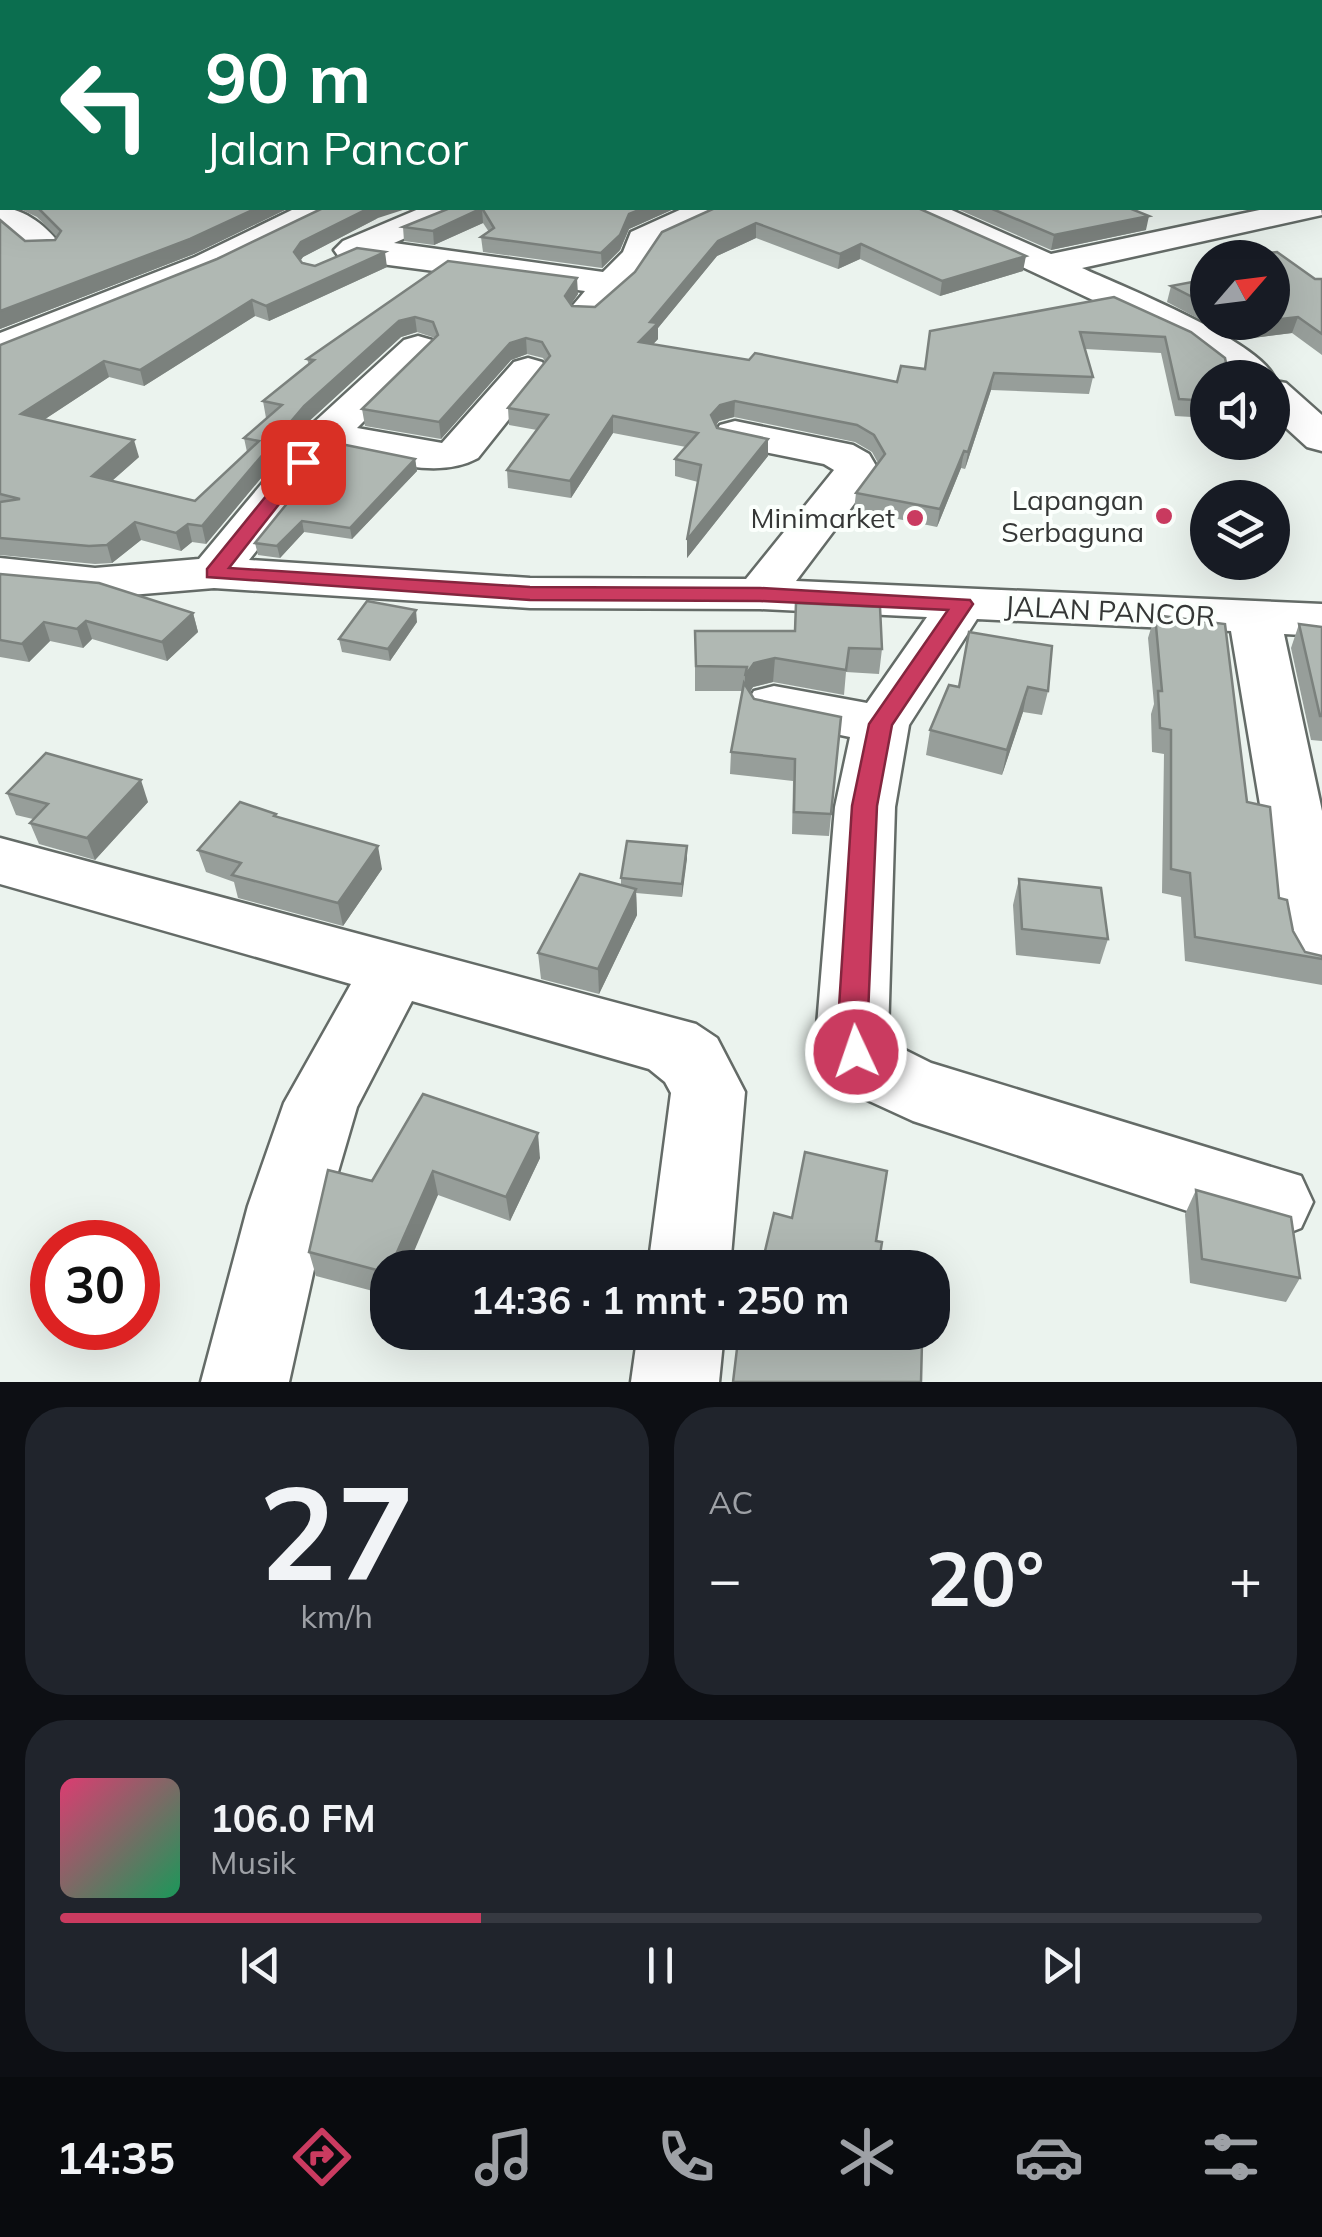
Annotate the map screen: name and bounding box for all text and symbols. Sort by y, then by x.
text: 90 m [205,33,371,121]
icon: left [40,40,170,170]
text: Jalan Pancor [205,120,468,176]
north arrow [1190,240,1290,340]
map controls [1190,240,1290,580]
button: sound [1190,360,1290,460]
pin [261,420,346,505]
icon: arrive [276,435,331,490]
button: layers [1190,480,1290,580]
place label: Lapangan Serbaguna [1001,482,1144,549]
place label: Minimarket [751,500,895,535]
marker: Lapangan Serbaguna [1153,505,1175,527]
marker: Minimarket [904,507,926,529]
street label: JALAN PANCOR [1004,588,1216,633]
position arrow [804,1000,908,1104]
speed limit sign: 30 [30,1220,160,1350]
text: 14:36 · 1 mnt · 250 m [470,1276,850,1324]
text: 27 [259,1449,415,1613]
text: AC [709,1482,754,1522]
text: 20° [926,1531,1044,1625]
text: − [709,1544,742,1613]
text: + [1229,1544,1262,1613]
text: km/h [301,1596,373,1636]
text: 106.0 FM [210,1794,376,1842]
text: Musik [210,1842,296,1882]
icon: previous [233,1938,288,1993]
icon: pause [633,1938,688,1993]
icon: next [1034,1938,1089,1993]
icon: directions [287,2122,357,2192]
icon: music [469,2122,539,2192]
icon: phone [651,2122,721,2192]
icon: climate [832,2122,902,2192]
icon: car [1014,2122,1084,2192]
icon: filters [1196,2122,1266,2192]
text: 14:35 [56,2129,175,2185]

